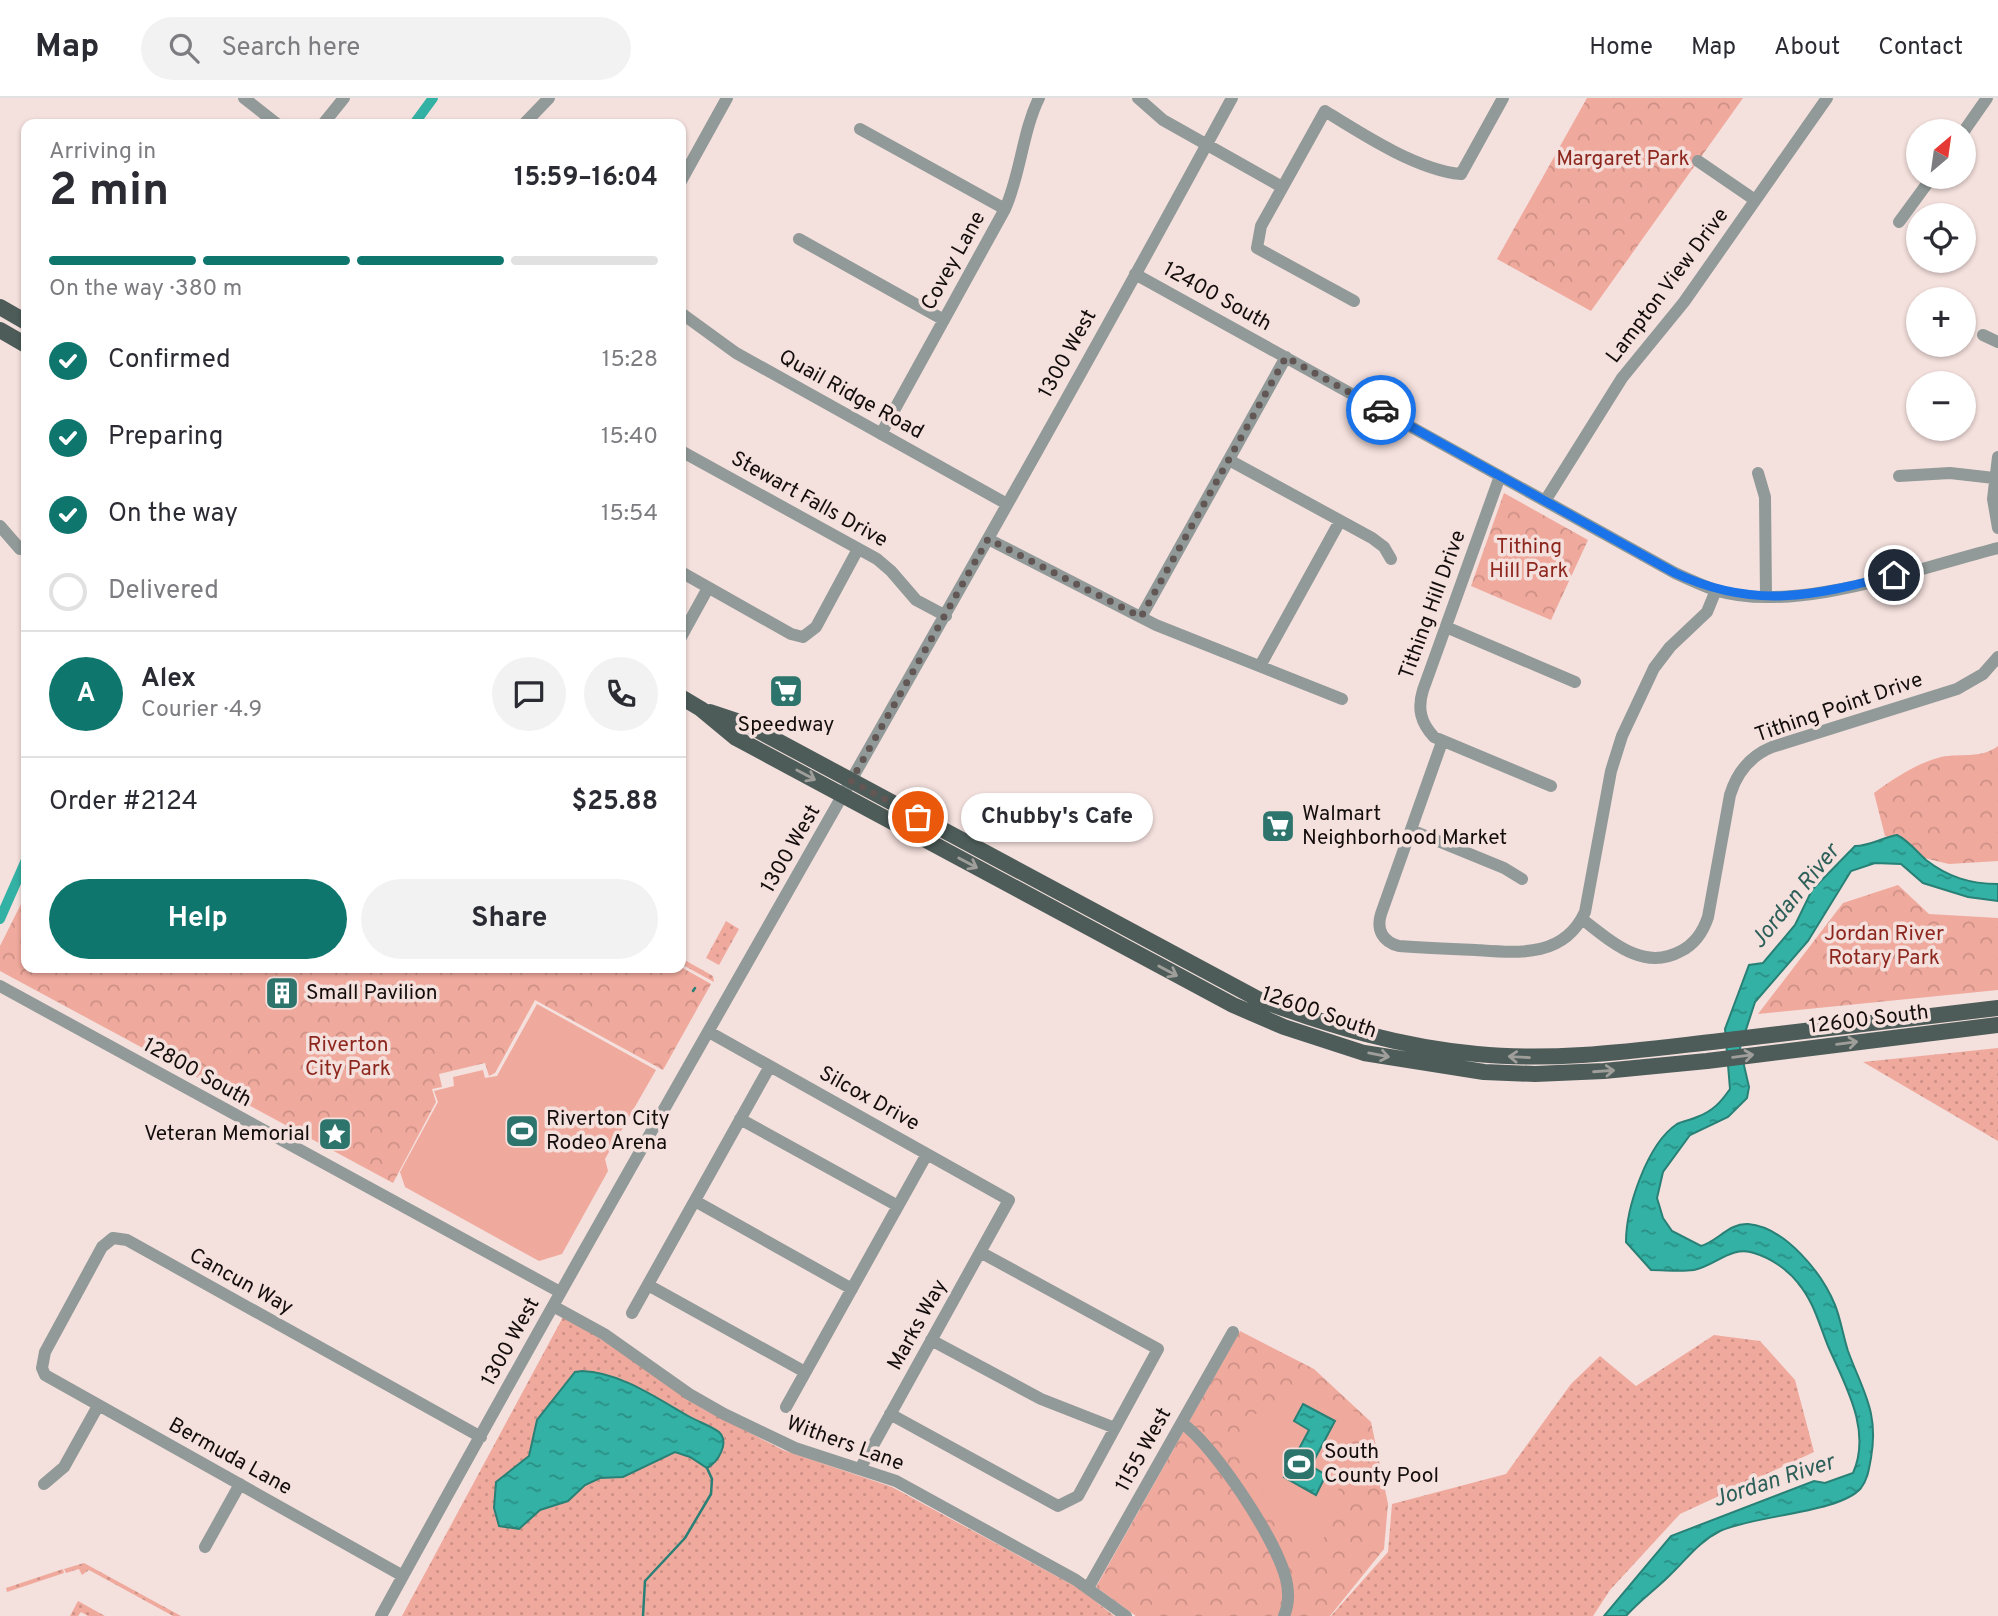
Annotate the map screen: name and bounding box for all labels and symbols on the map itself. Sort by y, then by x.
north arrow [1906,119,1976,189]
park label: Margaret Park [1556,146,1690,173]
street label: Lampton View Drive [1601,203,1735,369]
street label: Covey Lane [916,207,992,315]
street label: 12400 South [1158,256,1276,338]
street label: 1300 West [1033,305,1103,403]
street label: Quail Ridge Road [774,344,928,446]
courier [1346,375,1416,445]
street label: Stewart Falls Drive [726,446,892,554]
street label: Tithing Hill Drive [1393,527,1473,683]
park label: Tithing Hill Park [1489,534,1569,585]
pin [1864,545,1924,605]
street label: Tithing Point Drive [1752,667,1926,749]
supermarket icon: Speedway [767,672,805,710]
place label: Speedway [738,712,834,739]
one-way arrow [795,769,816,782]
pin [888,787,948,847]
callout: Chubby's Cafe [960,792,1152,842]
street label: 1300 West [755,800,827,898]
place label: Walmart Neighborhood Market [1302,801,1507,852]
supermarket icon: Walmart Neighborhood Market [1259,807,1297,845]
water label: Jordan River [1745,837,1848,955]
one-way arrow [957,856,978,870]
park label: Jordan River Rotary Park [1824,921,1944,972]
one-way arrow [1157,965,1178,979]
building icon: Small Pavilion [263,974,301,1012]
place label: Small Pavilion [306,980,438,1007]
street label: 12600 South [1258,981,1380,1045]
street label: 12600 South [1808,999,1930,1041]
street label: 12800 South [138,1032,256,1114]
park label: Riverton City Park [305,1032,391,1083]
one-way arrow [1835,1037,1858,1050]
one-way arrow [1367,1049,1390,1063]
one-way arrow [1731,1049,1754,1062]
one-way arrow [1508,1050,1531,1063]
street label: Silcox Drive [814,1060,924,1138]
one-way arrow [1593,1064,1615,1077]
place label: Riverton City Rodeo Arena [546,1106,670,1157]
sports icon: Riverton City Rodeo Arena [503,1112,541,1150]
place icon: Veteran Memorial [316,1115,354,1153]
place label: Veteran Memorial [144,1121,310,1148]
street label: Cancun Way [184,1242,298,1322]
street label: Marks Way [882,1275,954,1375]
street label: 1300 West [476,1293,546,1391]
street label: 1155 West [1110,1403,1178,1497]
street label: Withers Lane [782,1410,908,1478]
street label: Bermuda Lane [163,1412,297,1502]
place label: South County Pool [1324,1439,1439,1490]
sports icon: South County Pool [1280,1445,1318,1483]
water label: Jordan River [1709,1448,1841,1515]

